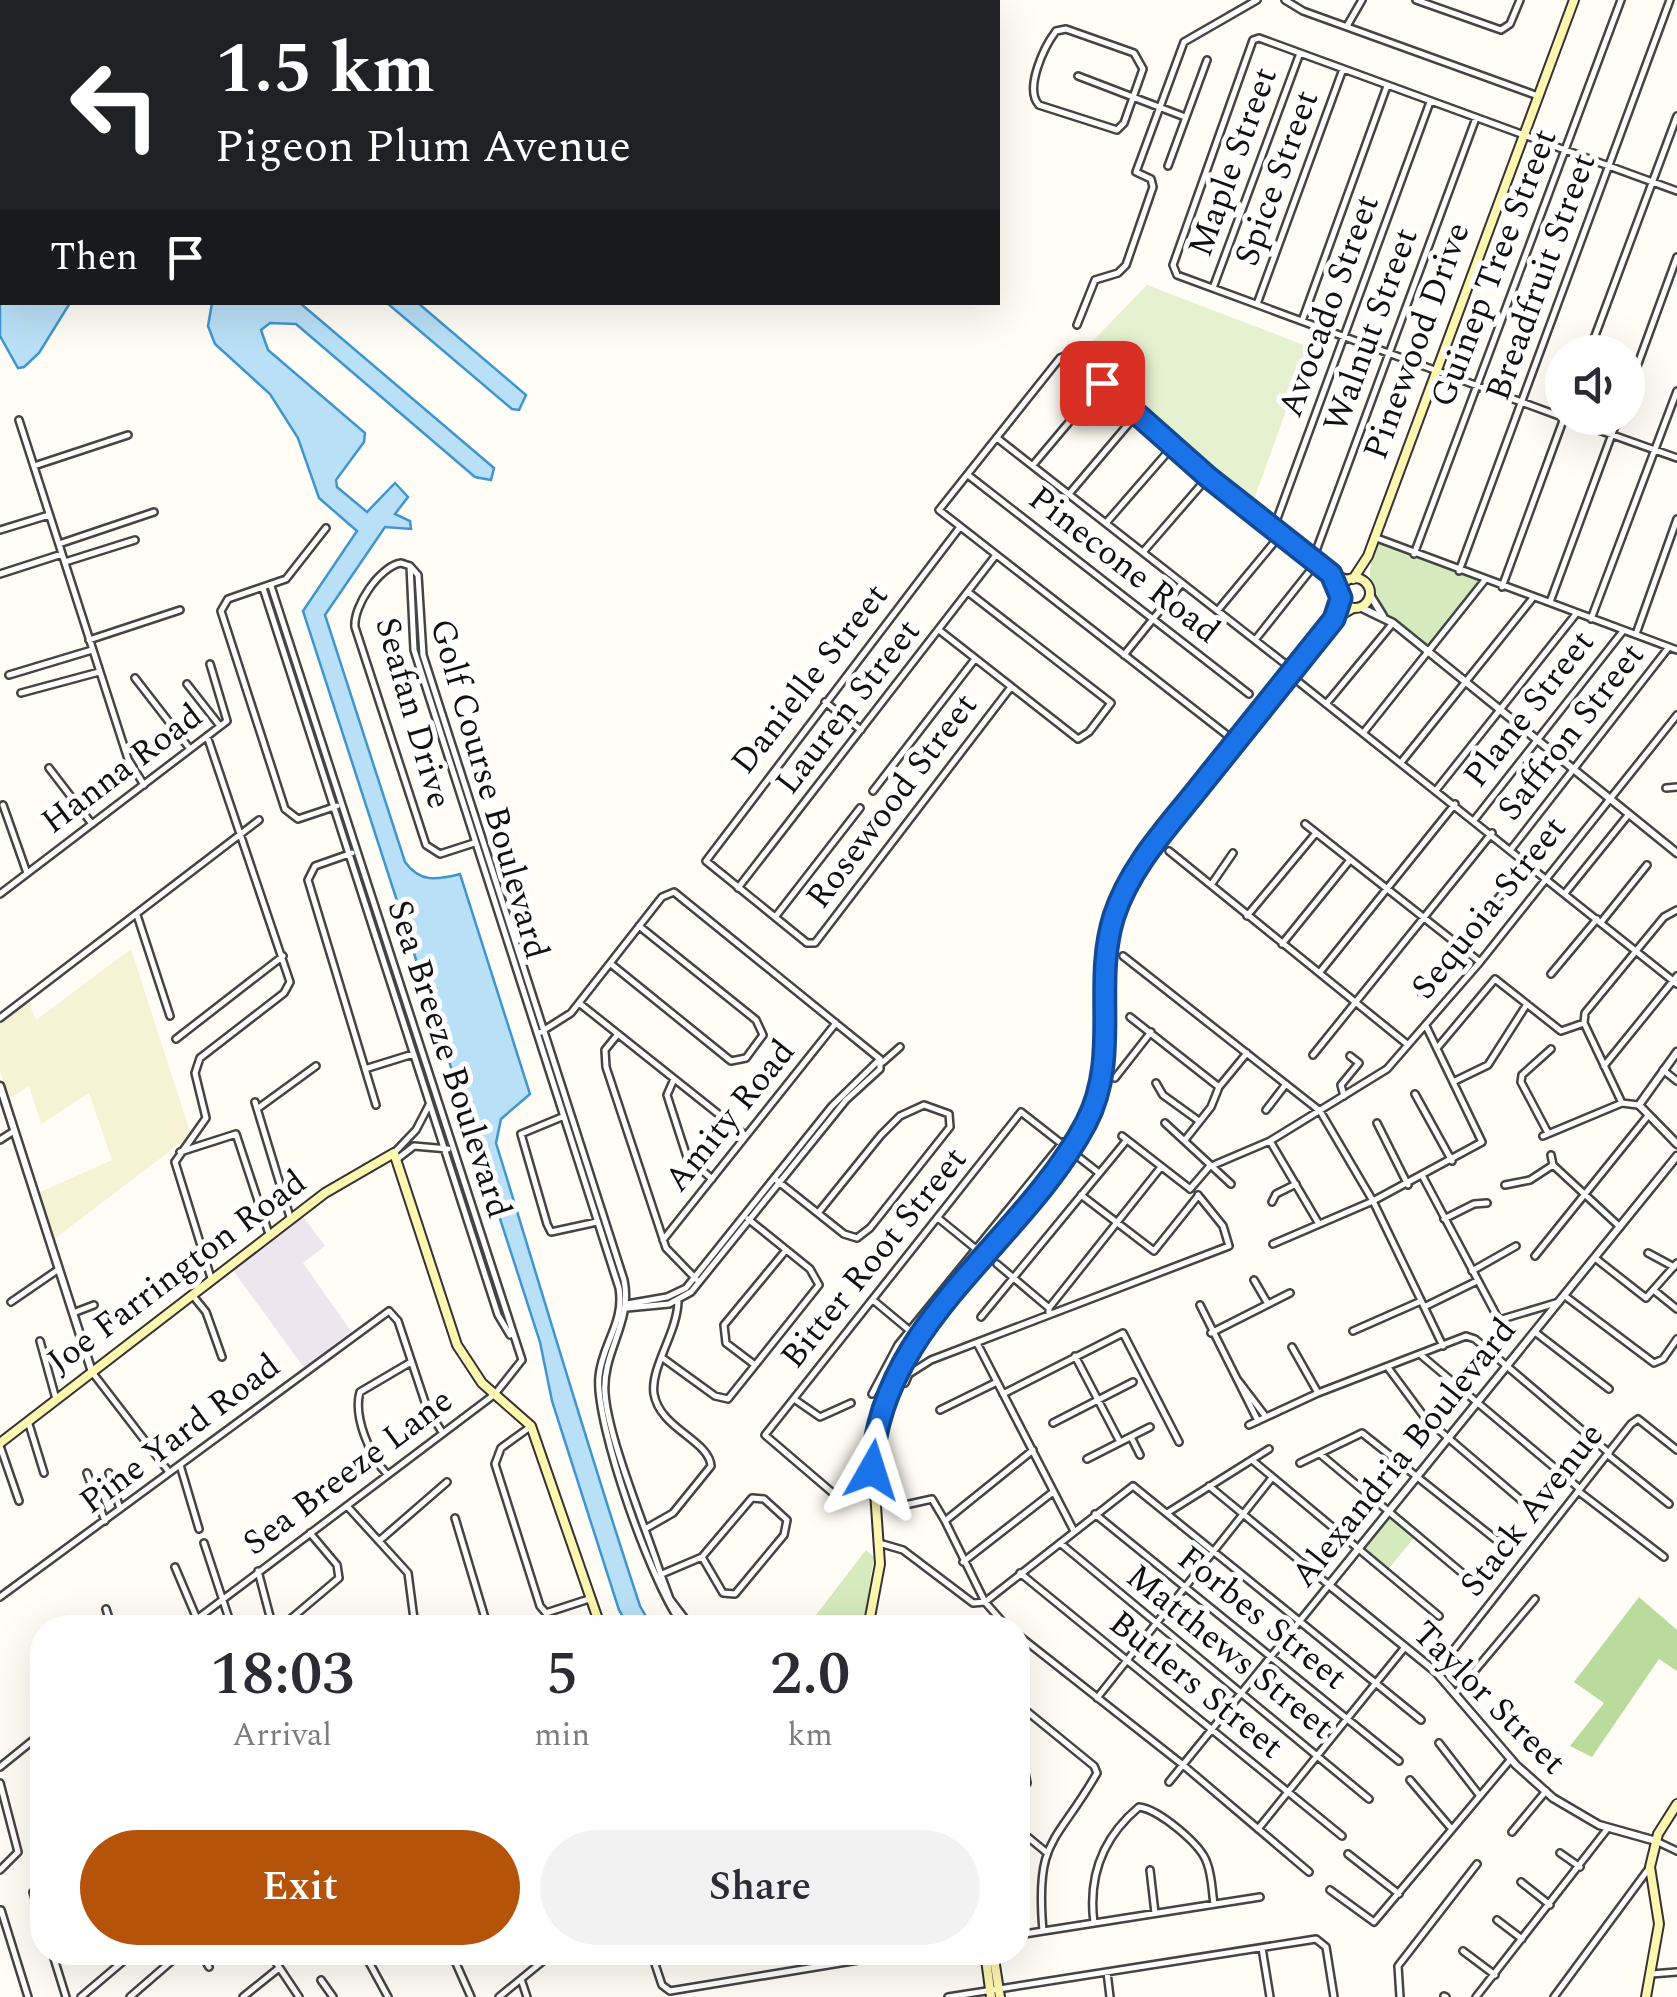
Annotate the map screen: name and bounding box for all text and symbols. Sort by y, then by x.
text: 1.5 km [215,17,435,123]
icon: left [50,40,180,170]
street label: Maple Street [1174,60,1292,264]
street label: Spice Street [1221,83,1333,273]
text: Pigeon Plum Avenue [215,113,631,182]
street label: Guinep Tree Street [1417,121,1571,415]
street label: Breadfruit Street [1472,146,1610,408]
street label: Avocado Street [1264,187,1394,425]
street label: Pinewood Drive [1349,215,1485,467]
street label: Walnut Street [1310,220,1432,440]
text: Then [50,229,138,287]
icon: arrive [158,230,213,285]
map controls [1545,335,1645,435]
button: sound [1545,335,1645,435]
pin [1060,341,1145,426]
icon: arrive [1075,356,1130,411]
street label: Pinecone Road [1017,473,1231,657]
street label: Danielle Street [718,572,902,786]
street label: Lauren Street [762,608,934,806]
street label: Seafan Drive [360,611,466,815]
street label: Golf Course Boulevard [415,613,563,965]
street label: Plane Street [1450,619,1608,799]
street label: Saffron Street [1484,631,1658,833]
street label: Rosewood Street [793,682,991,920]
street label: Hanna Road [30,690,214,848]
street label: Sequoia Street [1398,805,1580,1011]
street label: Sea Breeze Boulevard [373,893,525,1225]
street label: Amity Road [652,1028,808,1204]
street label: Bitter Root Street [768,1135,980,1381]
street label: Joe Farrington Road [36,1157,318,1387]
street label: Alexandria Boulevard [1278,1306,1530,1600]
street label: Pine Yard Road [68,1341,292,1527]
street label: Sea Breeze Lane [231,1375,465,1569]
street label: Stack Avenue [1447,1411,1617,1609]
position arrow [820,1418,924,1522]
street label: Forbes Street [1165,1533,1359,1703]
street label: Matthews Street [1114,1551,1346,1753]
street label: Butlers Street [1097,1598,1295,1772]
street label: Taylor Street [1400,1609,1578,1787]
text: 18:03 [210,1629,354,1721]
text: 5 [546,1629,578,1721]
text: 2.0 [770,1629,850,1721]
text: Arrival [232,1711,332,1760]
text: min [534,1711,590,1760]
text: km [787,1711,833,1760]
button: Exit [80,1830,520,1945]
button: Share [540,1830,980,1945]

